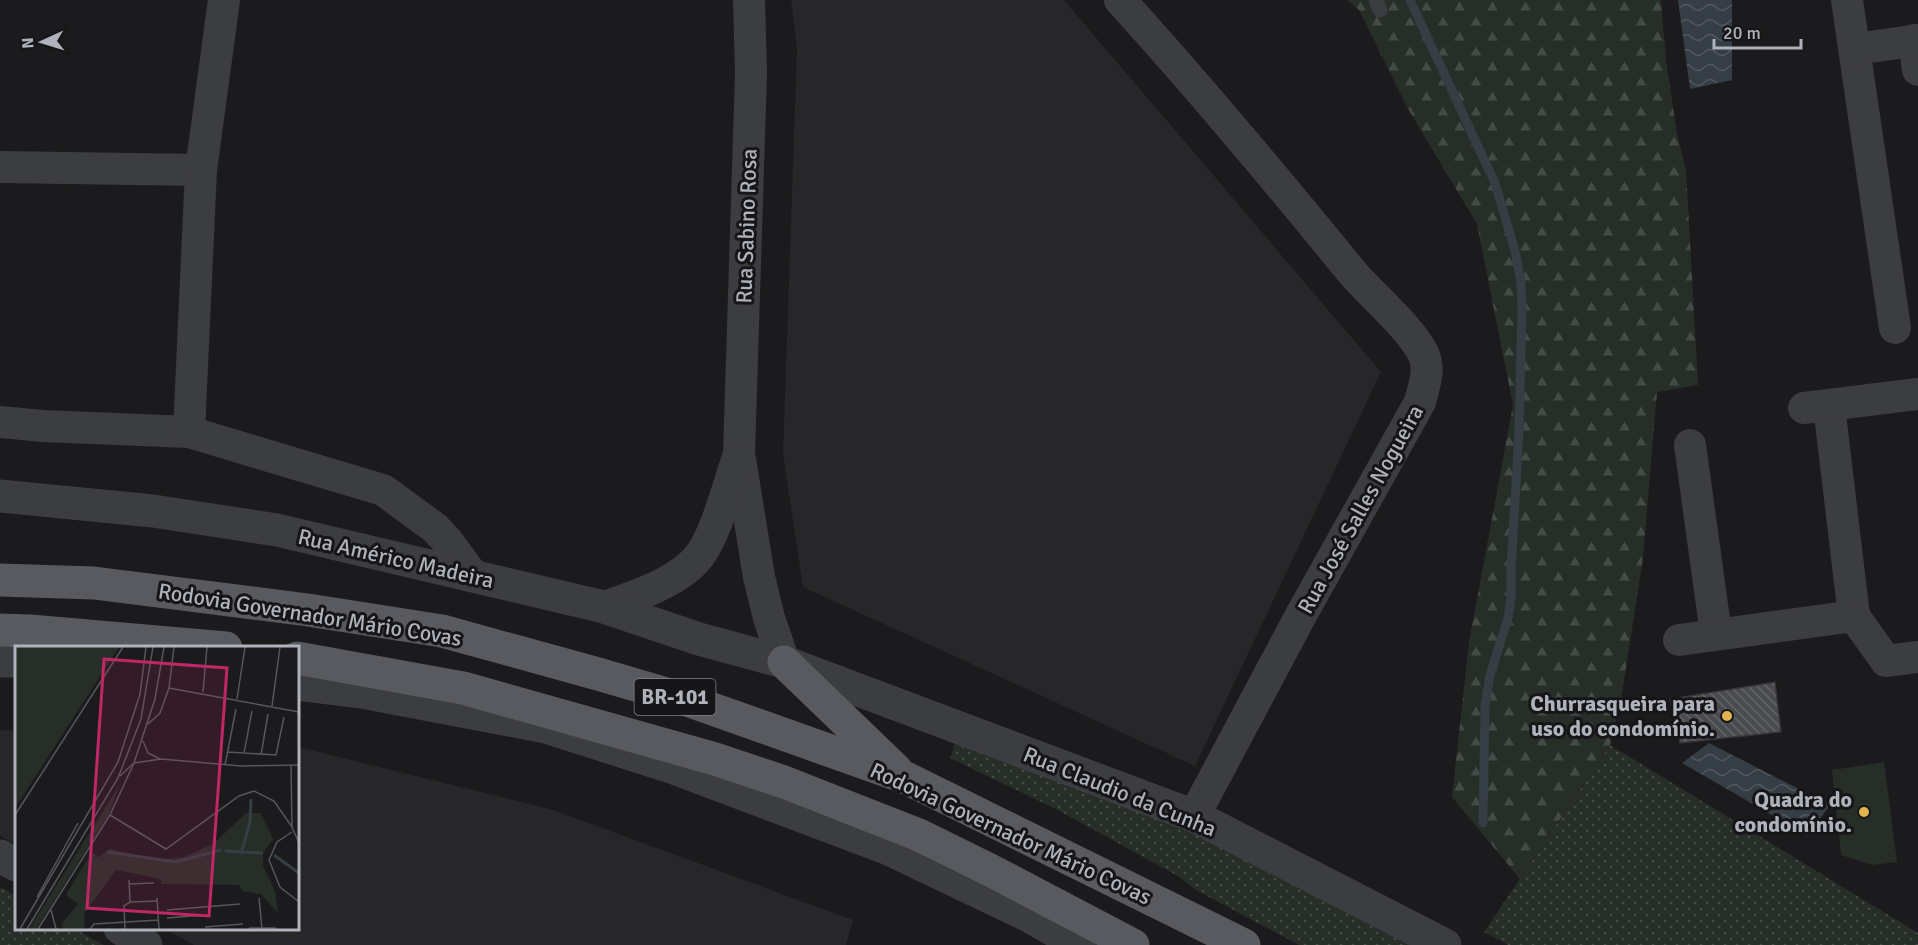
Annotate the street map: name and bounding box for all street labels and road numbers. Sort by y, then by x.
street label: Rua Sabino Rosa [730,148,763,304]
street label: Rua José Salles Nogueira [1292,400,1429,619]
street label: Rua Américo Madeira [295,523,496,594]
street label: Rodovia Governador Mário Covas [156,577,464,652]
road number: BR-101 [634,679,716,715]
street label: Rua Claudio da Cunha [1019,740,1220,842]
street label: Rodovia Governador Mário Covas [866,756,1156,911]

